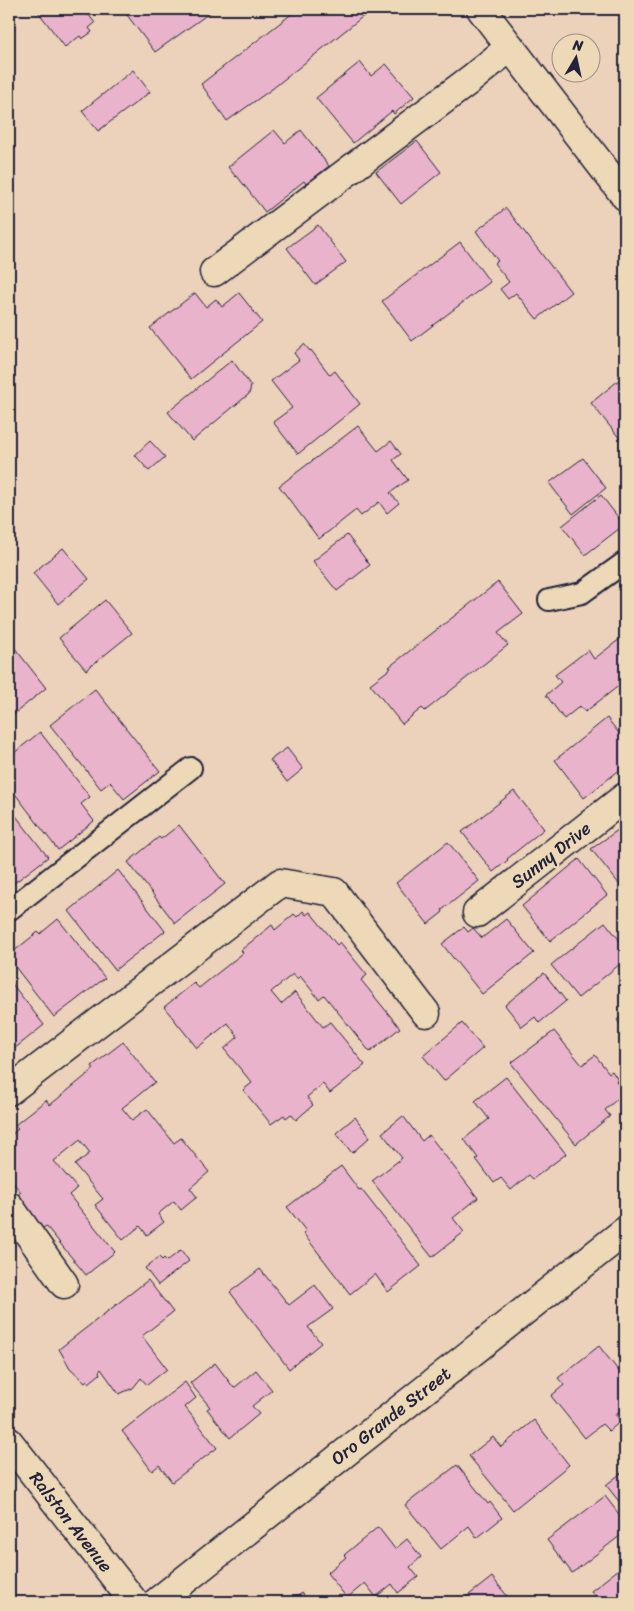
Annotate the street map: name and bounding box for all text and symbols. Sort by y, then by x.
north arrow [552,32,602,82]
text: N [570,32,585,59]
street label: Sunny Drive [504,813,598,897]
street label: Oro Grande Street [324,1358,458,1474]
street label: Ralston Avenue [21,1464,121,1580]

